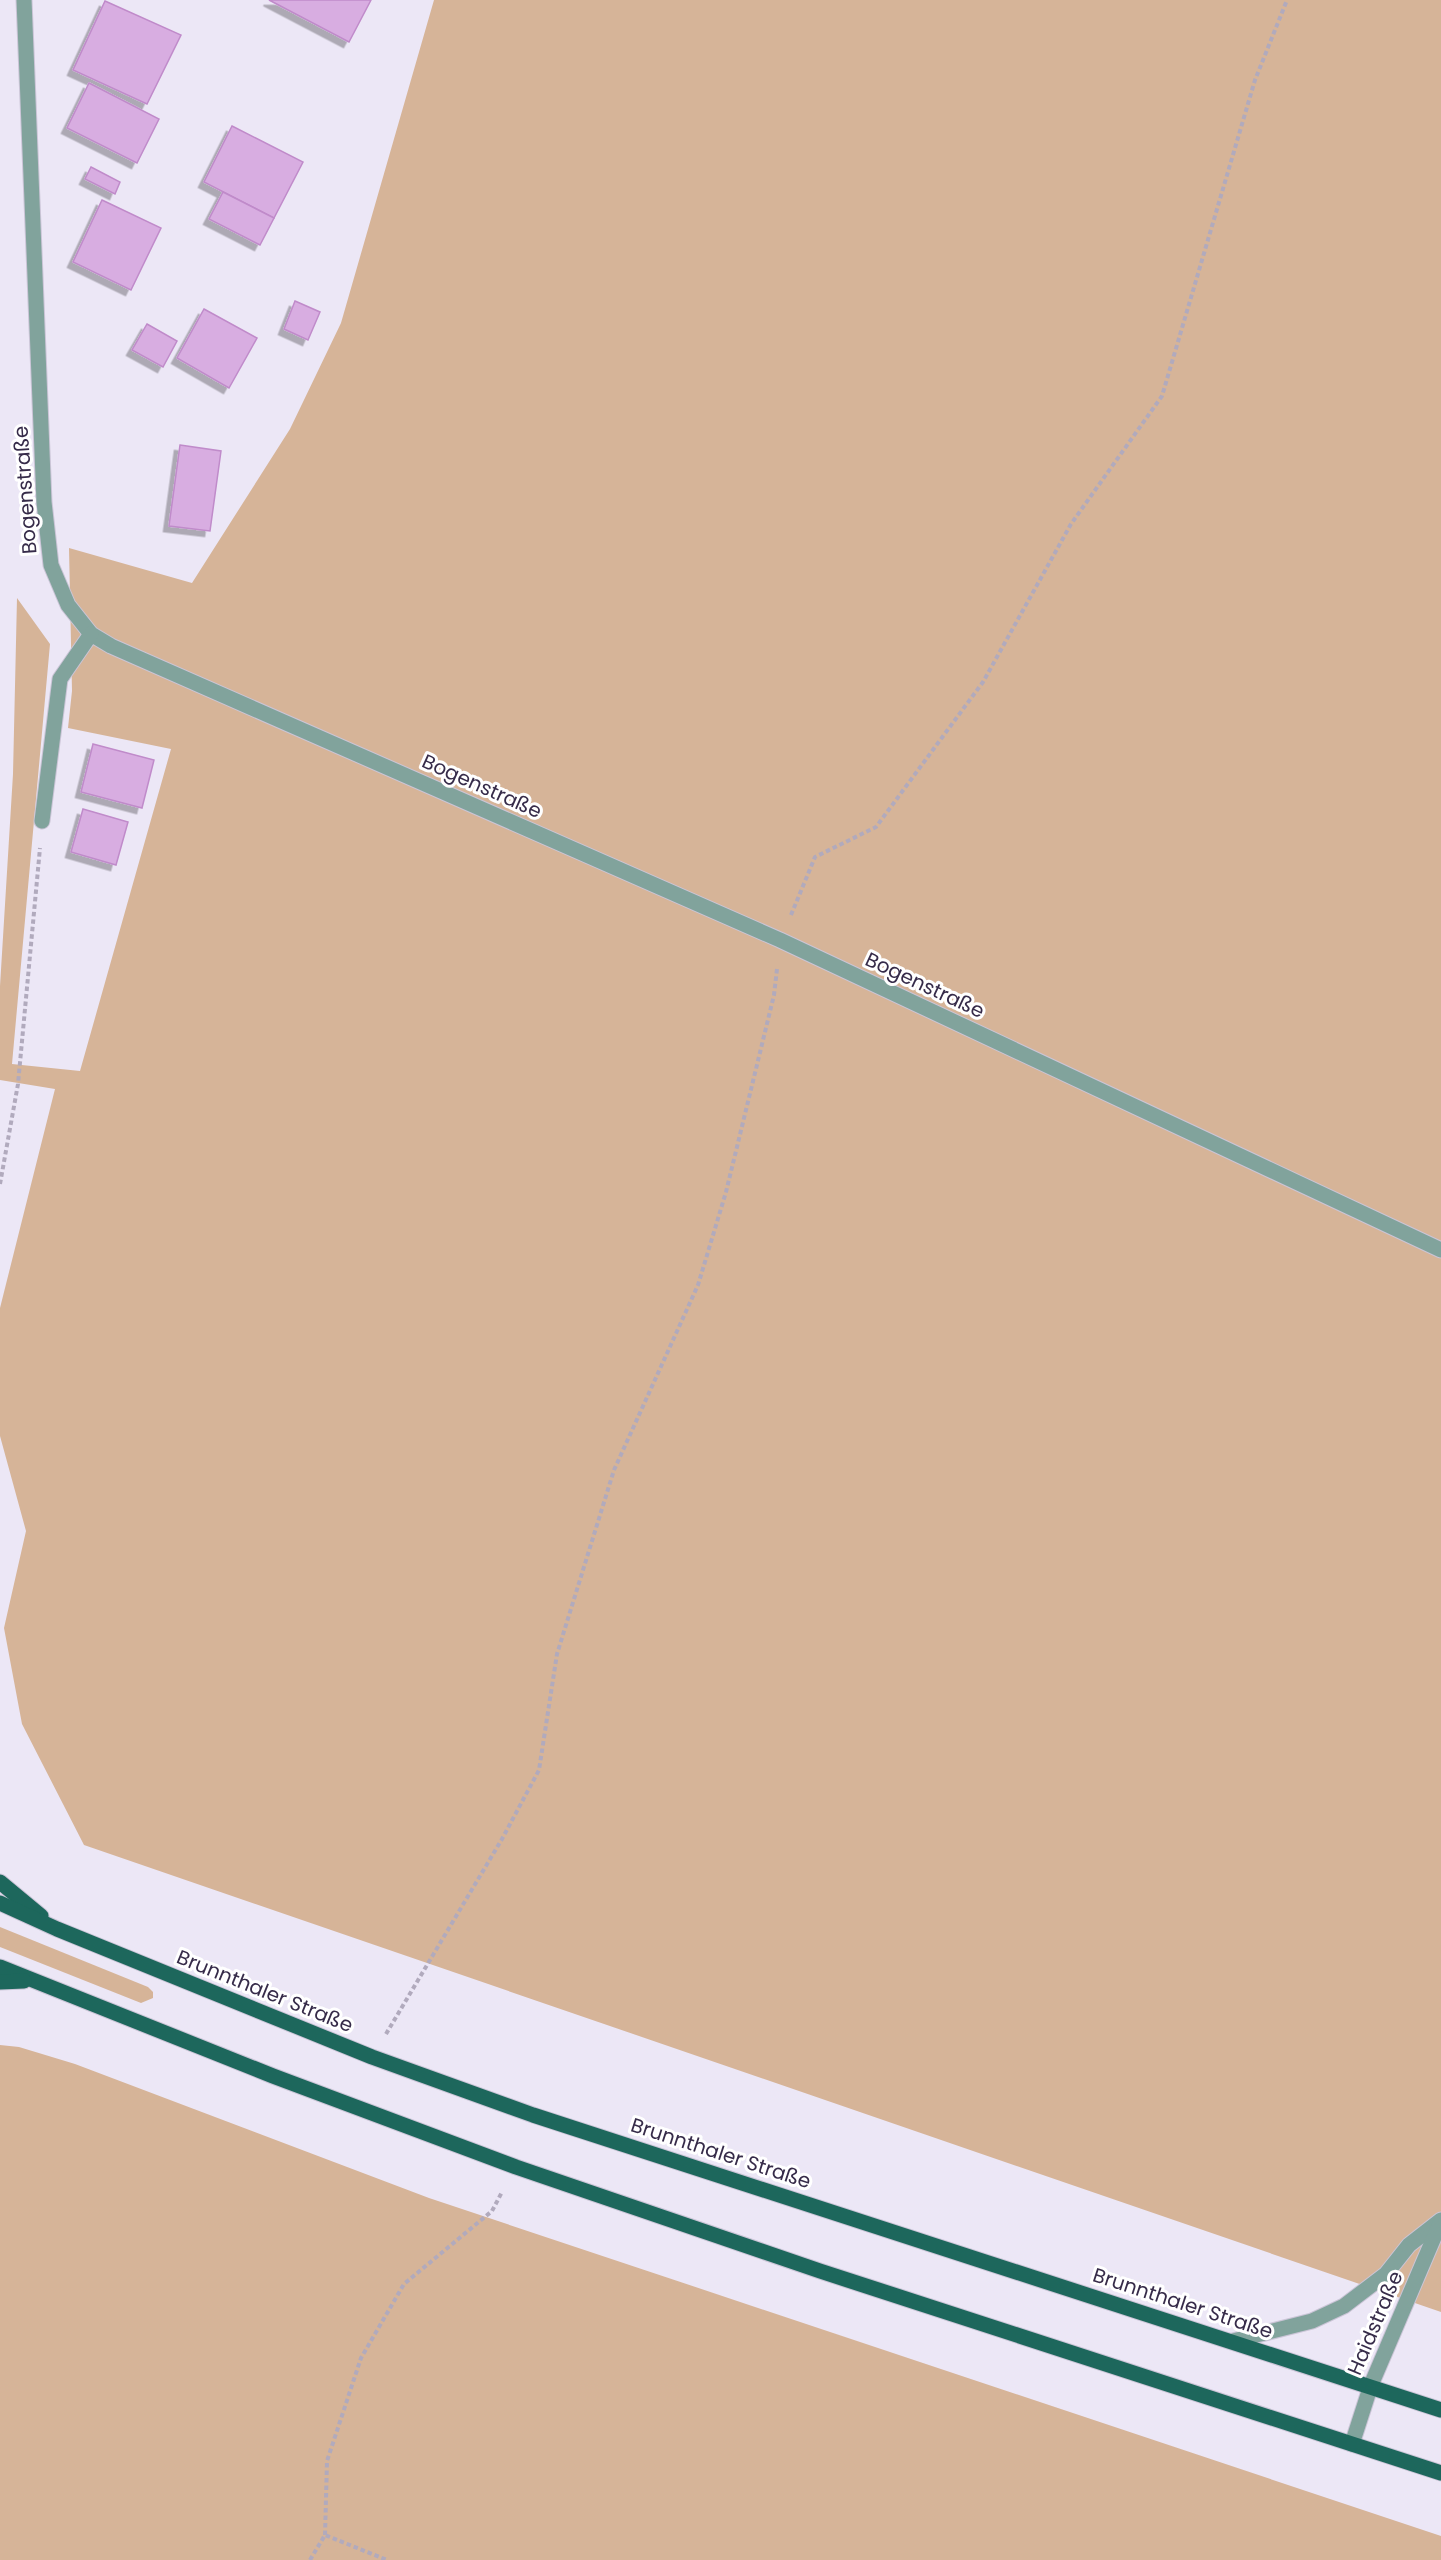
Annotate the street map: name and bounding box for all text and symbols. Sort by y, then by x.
street label: Bogenstraße [7,425,43,555]
street label: Bogenstraße [418,747,546,825]
street label: Bogenstraße [861,945,989,1025]
street label: Brunnthaler Straße [173,1943,357,2039]
street label: Brunnthaler Straße [627,2111,815,2195]
street label: Brunnthaler Straße [1089,2261,1277,2345]
street label: Haidstraße [1341,2267,1409,2379]

